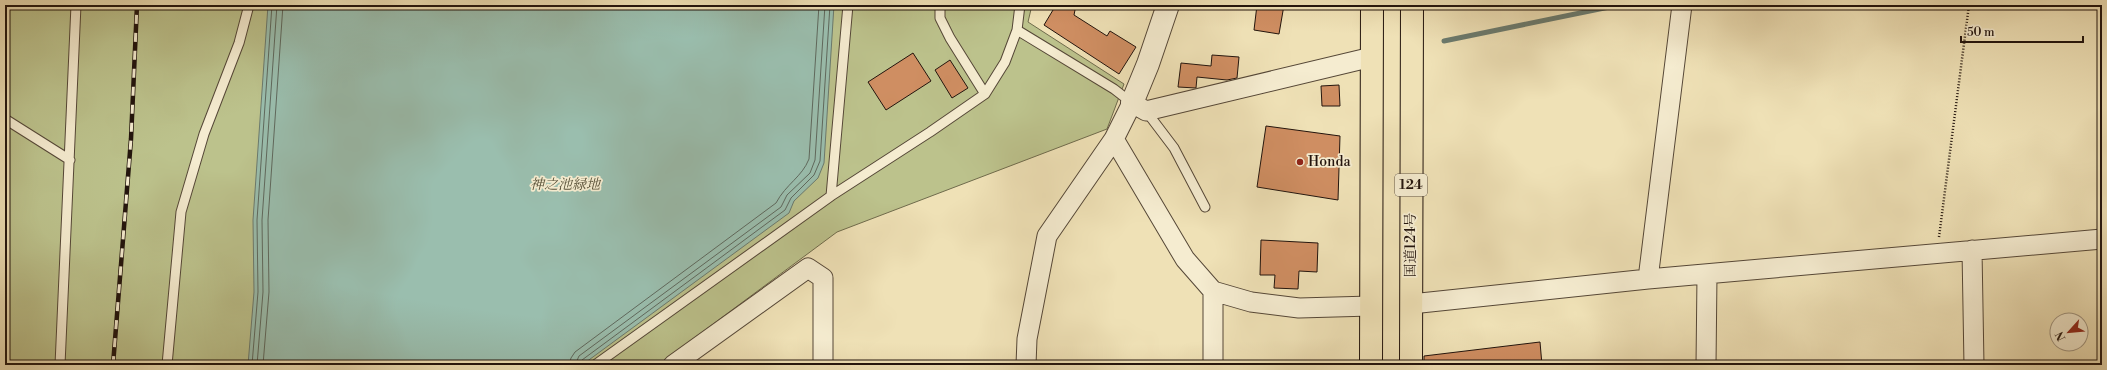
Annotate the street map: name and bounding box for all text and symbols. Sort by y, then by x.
scale bar [1961,18,2083,44]
text: 50 m [1967,25,1995,40]
place label: Honda [1308,153,1351,171]
marker: Honda [1295,157,1305,167]
road number: 124 [1395,174,1427,196]
park label: 神之池緑地 [530,176,602,194]
street label: 国道124号 [1402,213,1420,277]
north arrow [2049,312,2089,352]
text: N [2053,329,2069,343]

